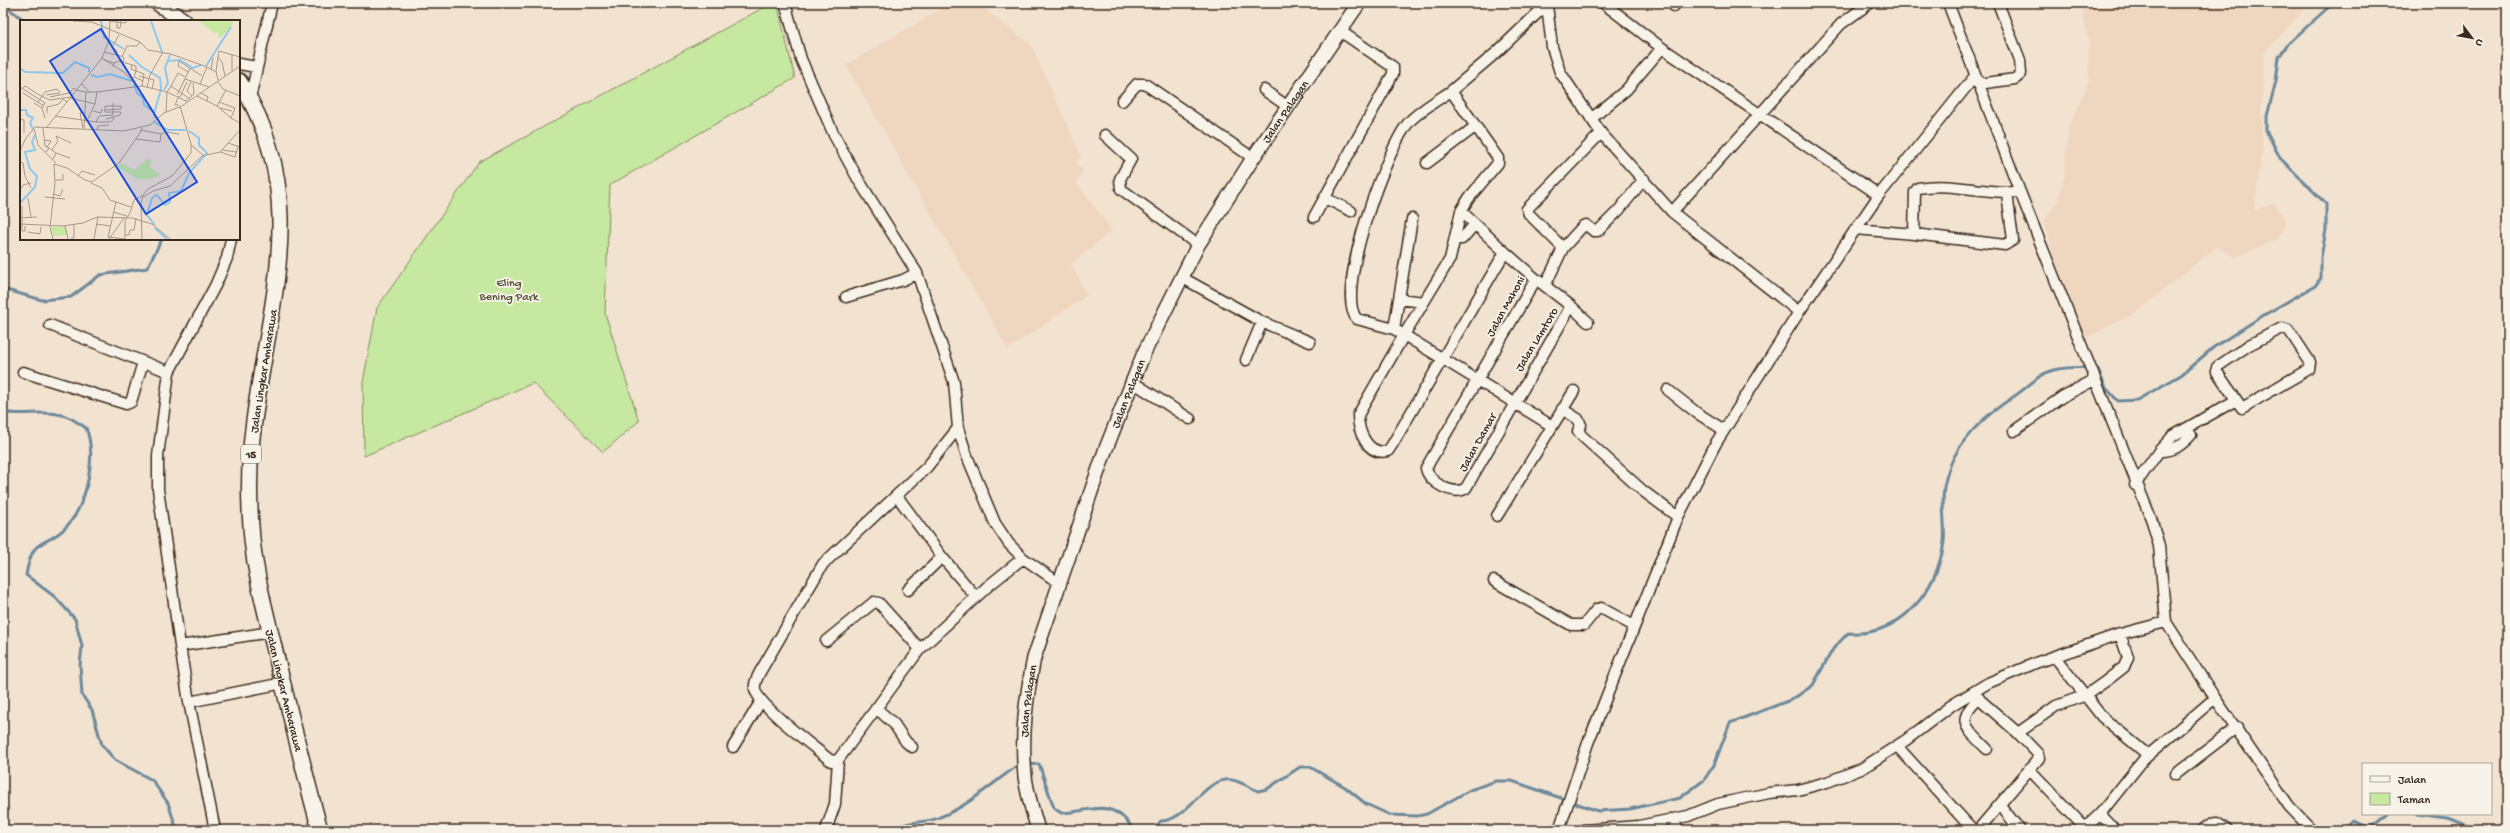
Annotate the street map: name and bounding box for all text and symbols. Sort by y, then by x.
north arrow [2452,18,2492,58]
inset map [20,20,240,240]
text: U [2472,36,2486,49]
street label: Jalan Palagan [1260,78,1313,146]
street label: Jalan Mahoni [1484,274,1529,340]
park label: Eling Bening Park [479,277,540,305]
street label: Jalan Lamtoro [1513,306,1562,375]
street label: Jalan Lingkar Ambarawa [248,308,282,434]
street label: Jalan Palagan [1110,358,1150,431]
street label: Jalan Damar [1457,410,1501,475]
road number: 15 [241,445,261,463]
street label: Jalan Lingkar Ambarawa [261,629,304,754]
street label: Jalan Palagan [1019,664,1042,737]
legend [2362,763,2492,815]
text: Jalan [2398,774,2426,788]
text: Taman [2397,794,2430,808]

